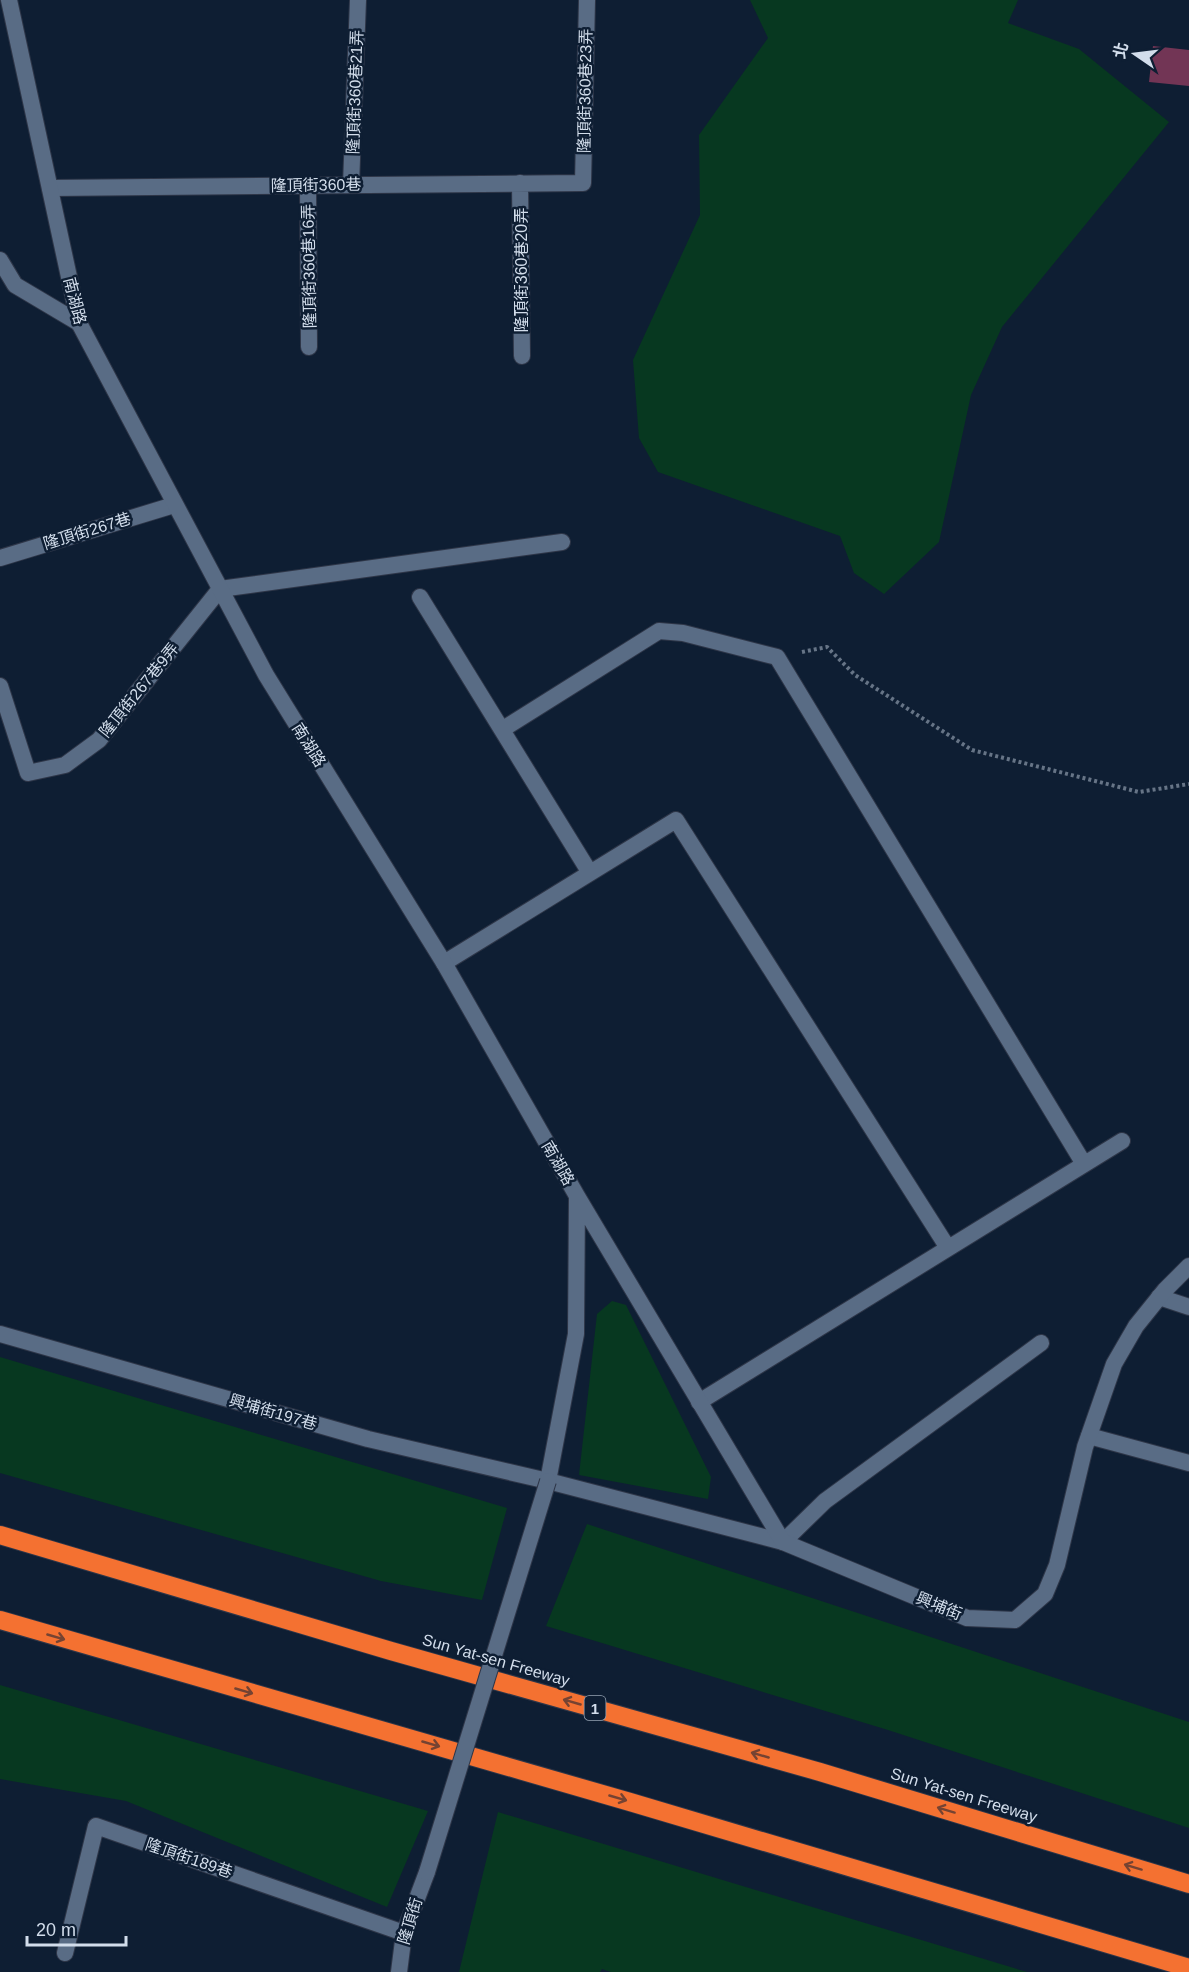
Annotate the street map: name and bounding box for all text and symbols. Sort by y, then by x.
north arrow [1105,24,1165,84]
street label: 隆頂街360巷21弄 [344,29,366,155]
street label: 隆頂街360巷23弄 [575,29,595,153]
text: 北 [1111,41,1131,60]
street label: 隆頂街360巷 [271,176,361,194]
street label: 隆頂街360巷16弄 [299,204,319,328]
street label: 隆頂街360巷20弄 [513,208,530,332]
street label: 南湖路 [61,276,89,326]
street label: 隆頂街267巷 [41,510,133,552]
street label: 隆頂街267巷9弄 [96,640,182,740]
street label: 南湖路 [289,720,329,770]
street label: 南湖路 [539,1138,577,1188]
street label: 興埔街197巷 [227,1391,319,1433]
street label: 興埔街 [914,1589,964,1623]
street label: Sun Yat-sen Freeway [420,1631,572,1689]
one-way arrow [46,1632,65,1643]
one-way arrow [234,1685,253,1697]
one-way arrow [563,1696,582,1707]
road number: 1 [584,1696,606,1720]
one-way arrow [421,1739,440,1751]
one-way arrow [750,1748,769,1760]
street label: Sun Yat-sen Freeway [889,1765,1039,1825]
one-way arrow [608,1793,627,1804]
one-way arrow [937,1804,956,1815]
street label: 隆頂街189巷 [143,1835,235,1881]
one-way arrow [1124,1861,1143,1872]
street label: 隆頂街 [395,1896,425,1946]
scale bar [27,1909,126,1947]
text: 20 m [36,1920,76,1940]

